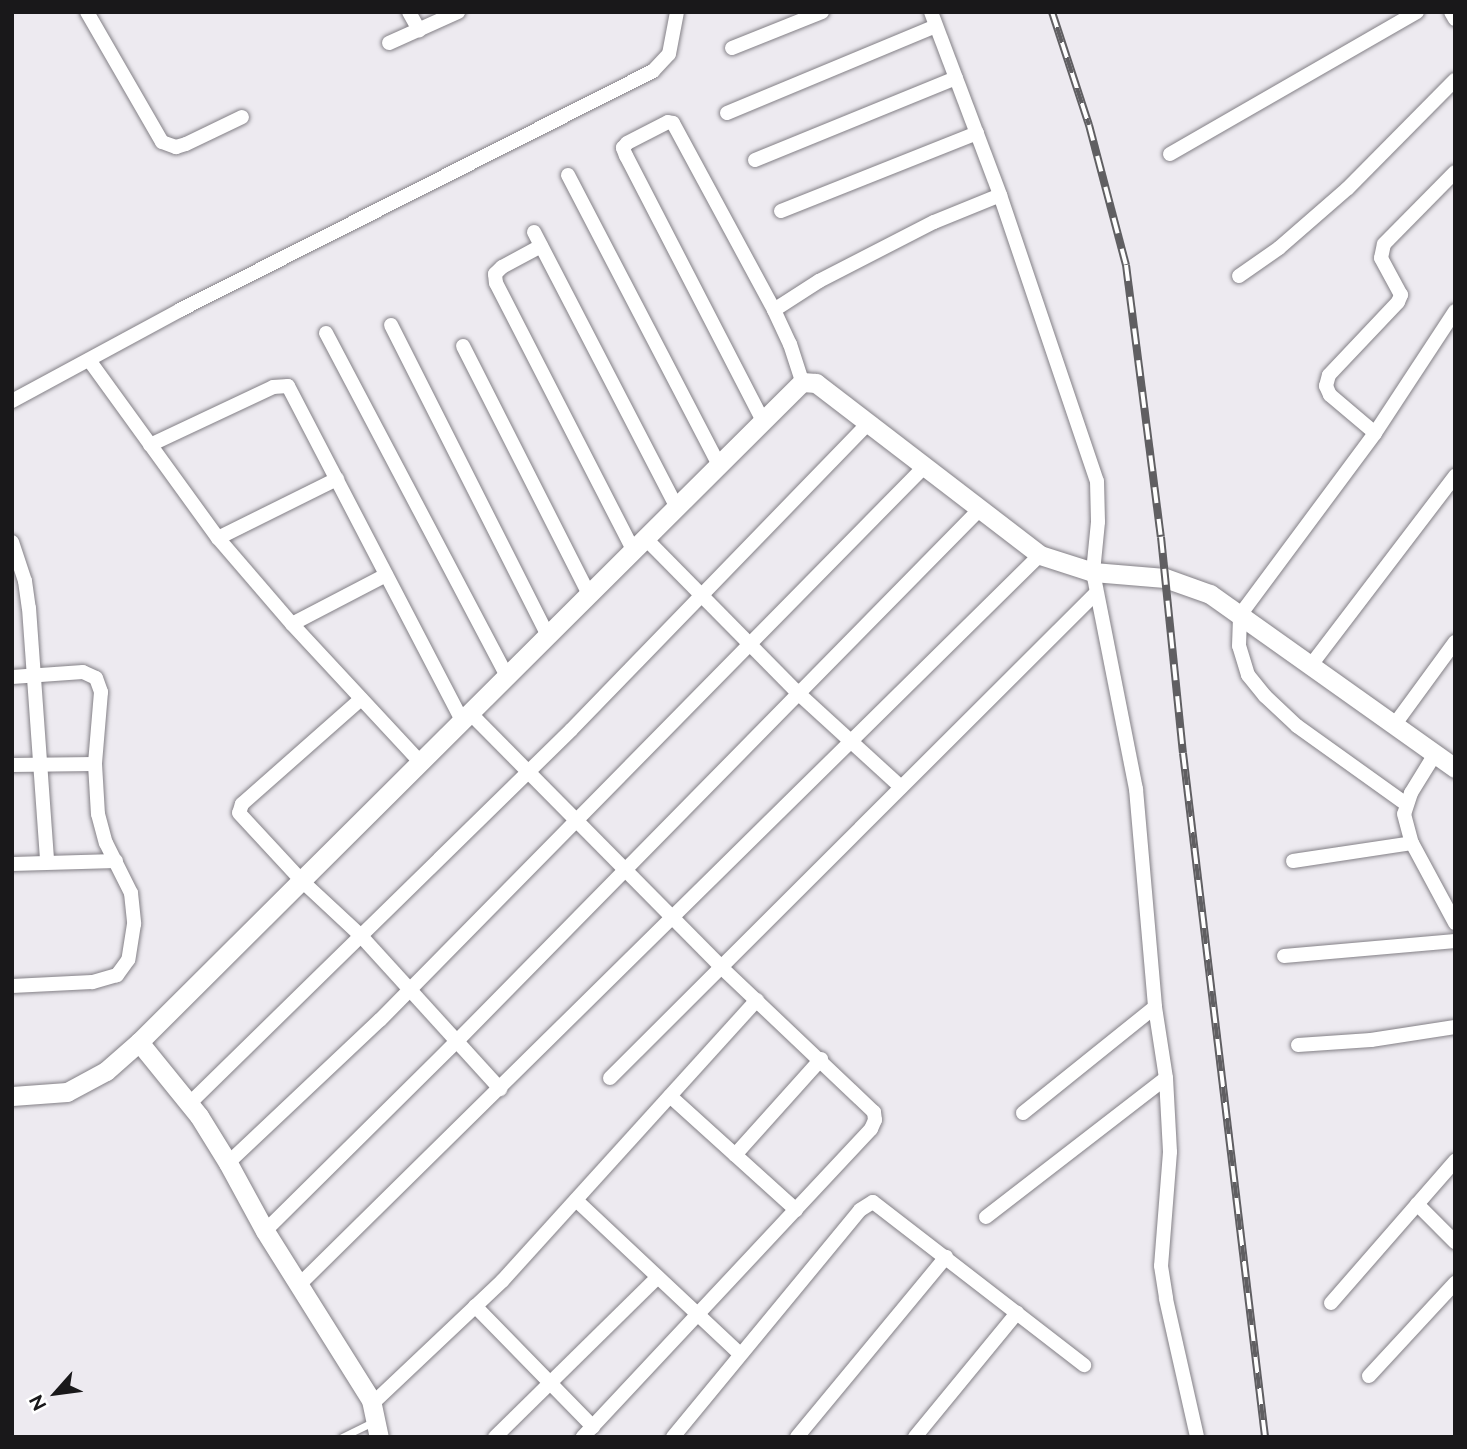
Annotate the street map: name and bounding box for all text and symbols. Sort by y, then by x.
north arrow [21,1358,91,1428]
text: N [24,1391,51,1414]

